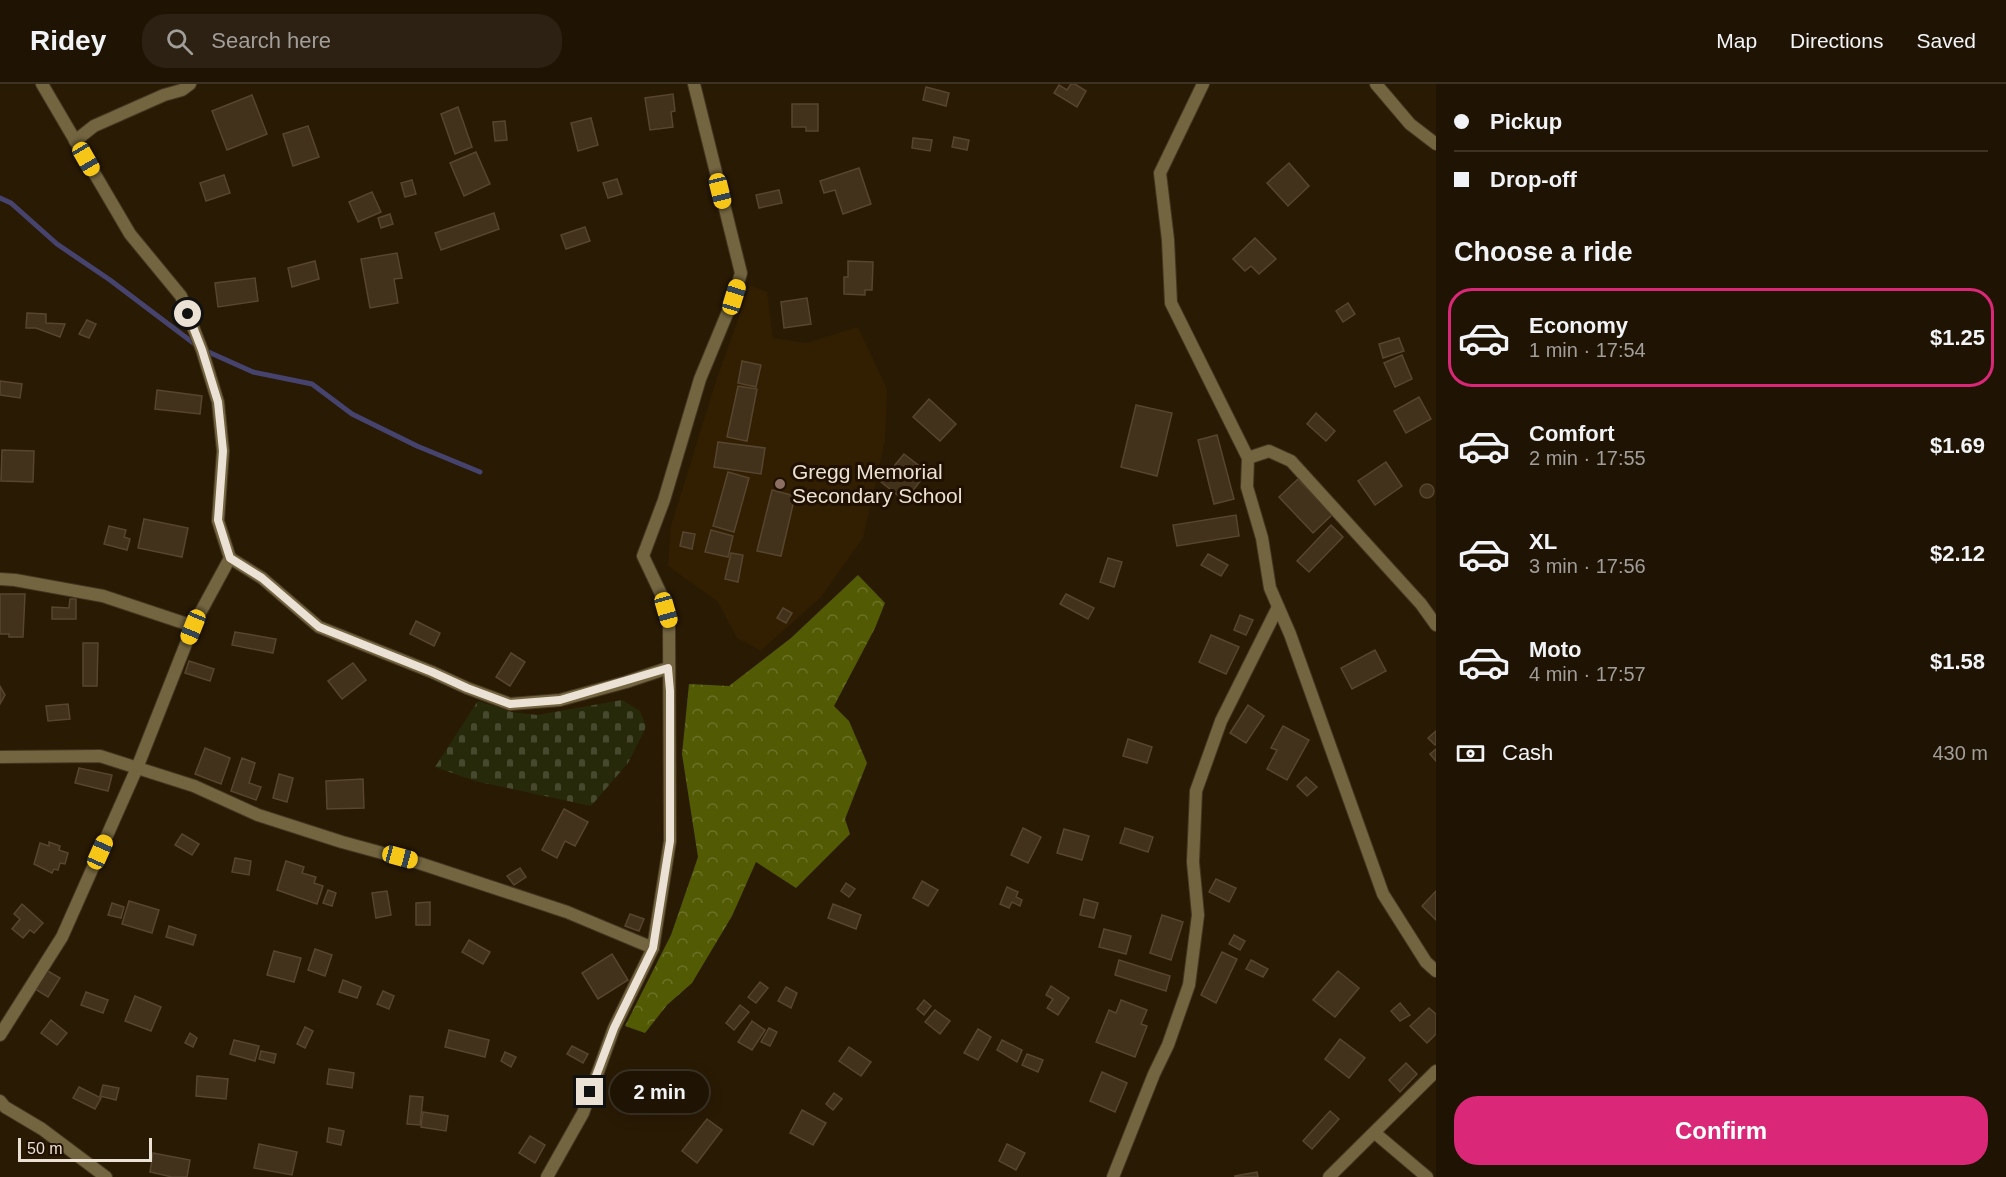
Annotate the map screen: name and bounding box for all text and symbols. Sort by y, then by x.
search box [142,14,562,68]
text: Ridey [30,25,106,56]
icon: search [163,25,196,58]
text: Search here [211,28,331,53]
text: Map [1716,29,1757,52]
text: Directions [1790,29,1883,52]
text: Saved [1916,29,1976,52]
text: Pickup [1490,109,1562,134]
car [69,139,103,179]
text: Drop-off [1490,167,1577,192]
car [707,171,733,211]
text: Choose a ride [1454,237,1633,267]
car [720,277,748,317]
route start [174,300,201,327]
icon: car [1457,311,1511,365]
text: Economy [1529,313,1628,338]
text: $1.25 [1930,325,1985,350]
text: 1 min · 17:54 [1529,339,1646,361]
icon: car [1457,419,1511,473]
text: Comfort [1529,421,1615,446]
text: $1.69 [1930,433,1985,458]
text: 2 min · 17:55 [1529,447,1646,469]
place label: Gregg Memorial Secondary School [792,460,962,507]
marker: Gregg Memorial Secondary School [773,477,787,491]
icon: car [1457,527,1511,581]
text: XL [1529,529,1557,554]
text: $2.12 [1930,541,1985,566]
text: 3 min · 17:56 [1529,555,1646,577]
car [652,590,680,630]
car [178,607,208,647]
icon: car [1457,635,1511,689]
text: Moto [1529,637,1582,662]
text: $1.58 [1930,649,1985,674]
text: 4 min · 17:57 [1529,663,1646,685]
icon: cash [1454,737,1487,770]
text: Cash [1502,740,1553,765]
text: 430 m [1932,742,1988,764]
car [84,832,116,872]
car [380,844,420,870]
callout: 2 min [611,1071,710,1113]
route end [576,1078,603,1105]
text: 2 min [633,1081,686,1103]
button: Confirm [1454,1096,1988,1165]
scale bar [18,1135,152,1162]
text: 50 m [27,1140,63,1157]

